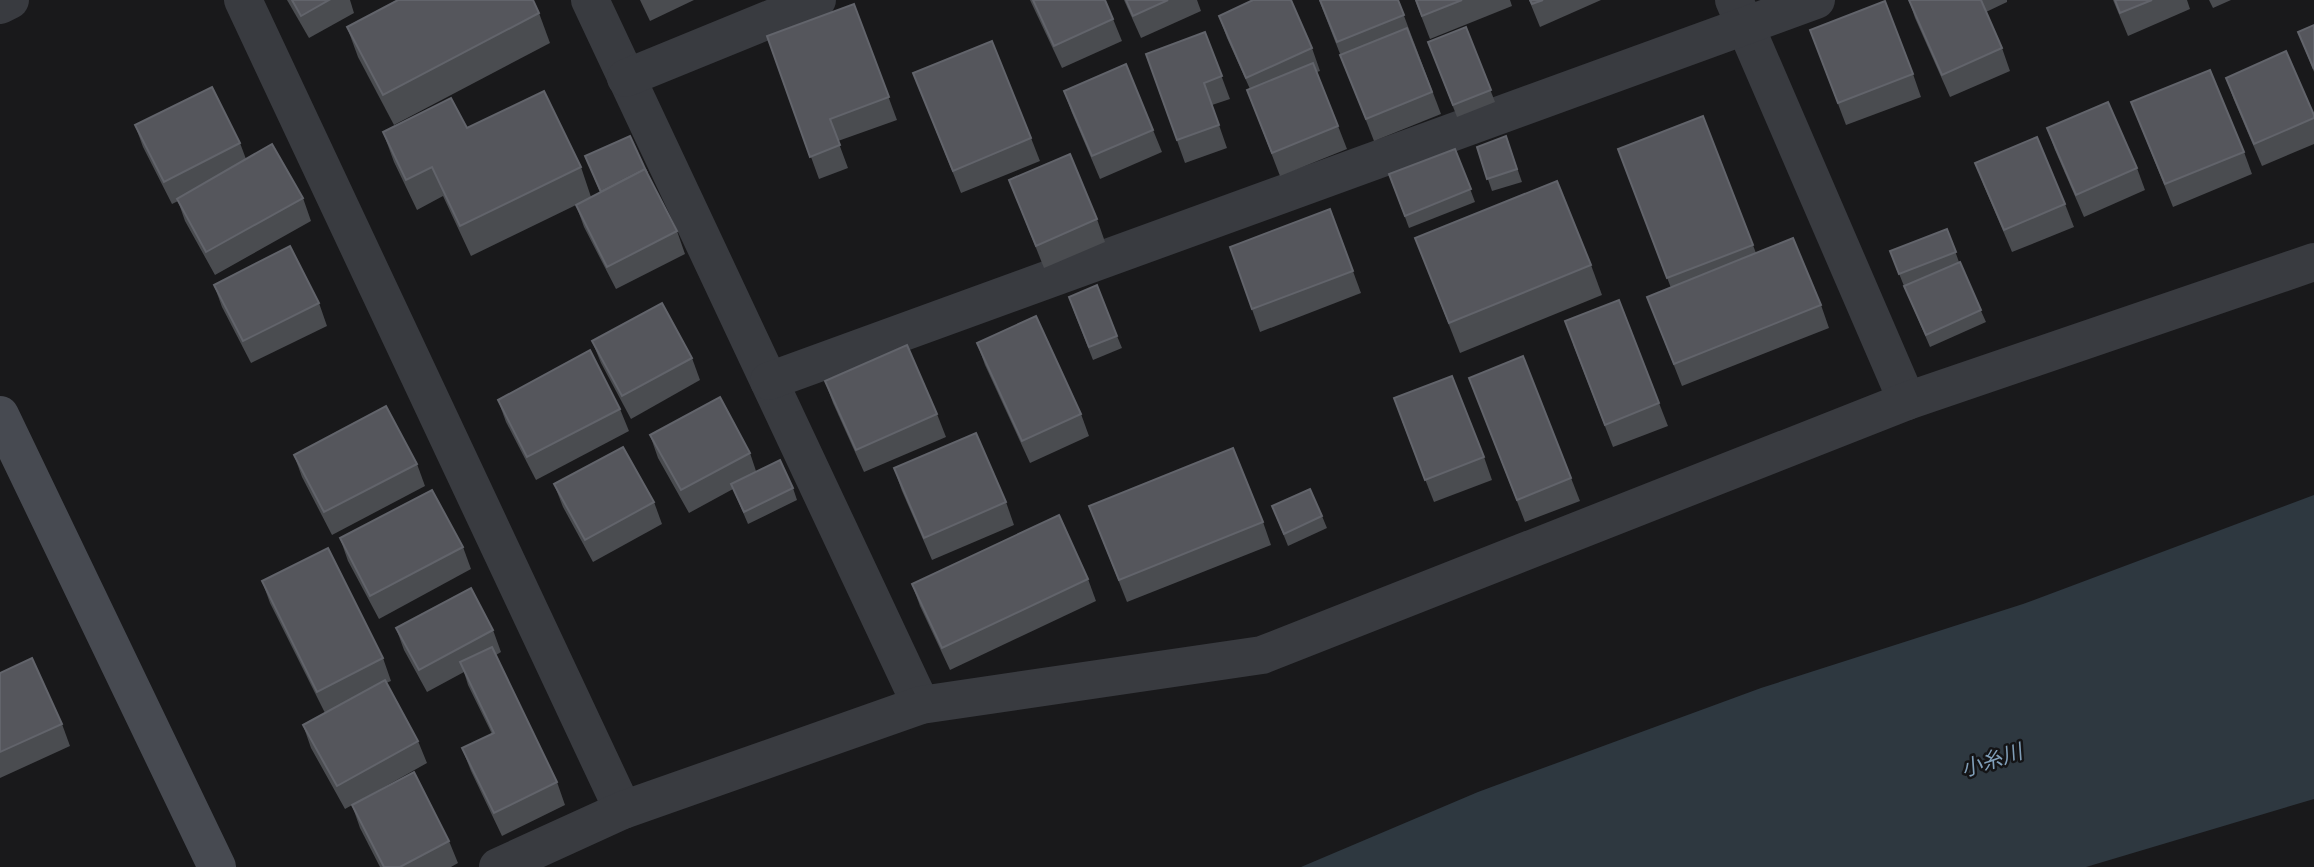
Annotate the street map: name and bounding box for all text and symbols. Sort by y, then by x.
water label: 小糸川 [1958,739,2028,785]

